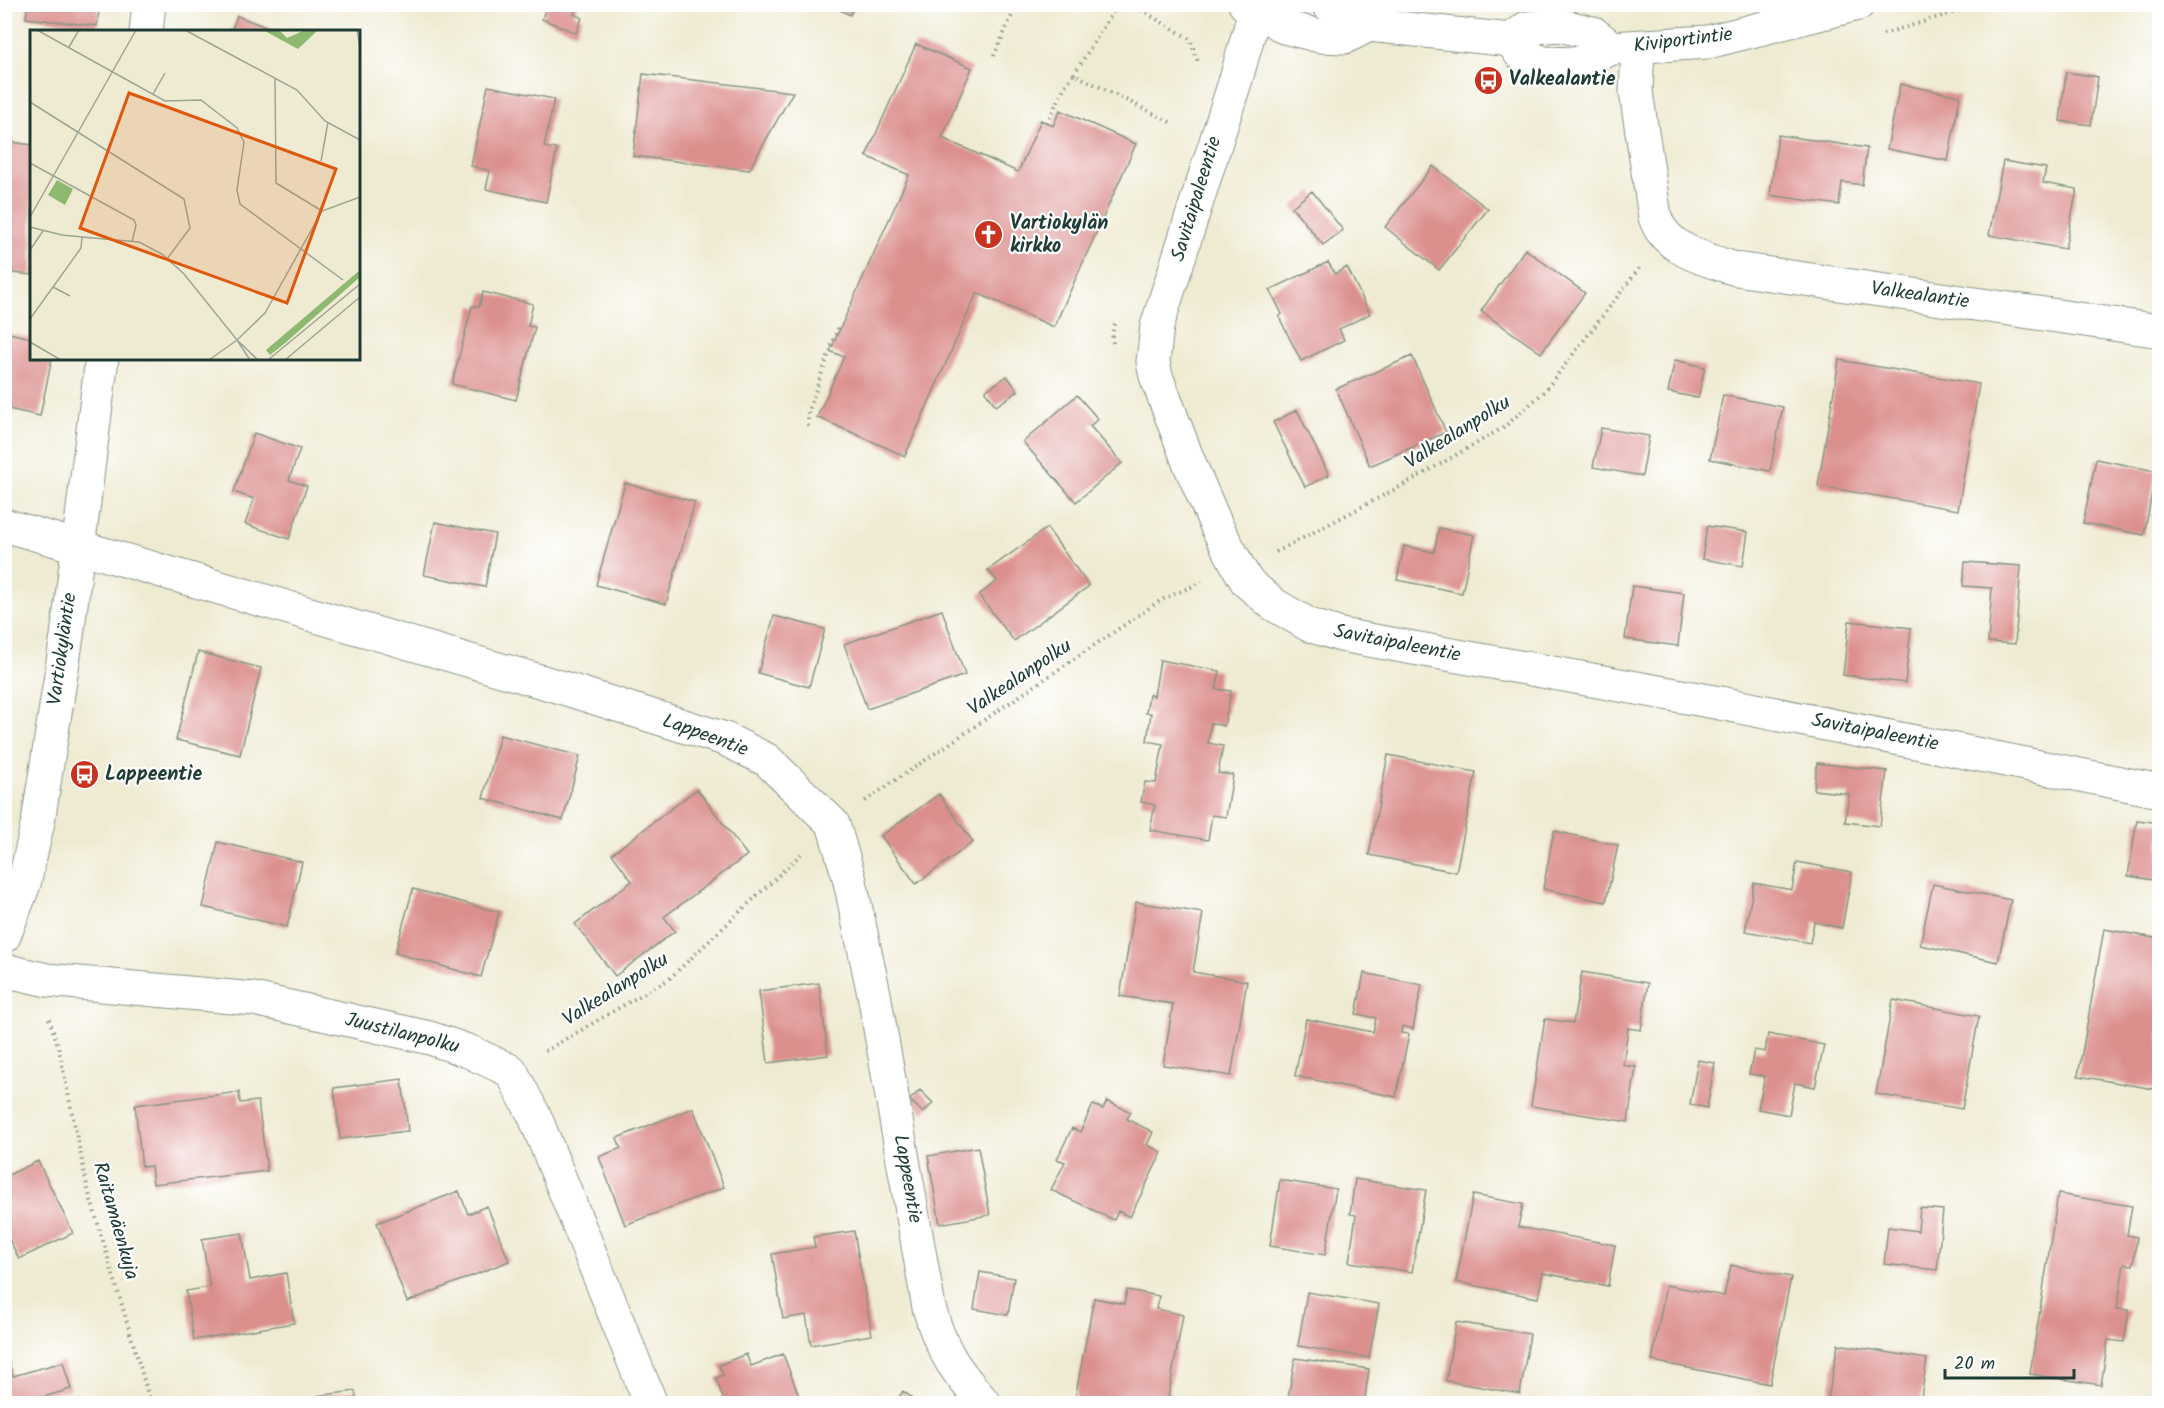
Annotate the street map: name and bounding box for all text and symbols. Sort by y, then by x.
street label: Kiviportintie [1632,19,1734,63]
inset map [30,30,360,360]
bus stop icon: Valkealantie [1472,64,1504,96]
place label: Valkealantie [1509,64,1616,96]
street label: Savitaipaleentie [1163,133,1231,265]
place label: Vartiokylän kirkko [1010,208,1108,263]
church icon: Vartiokylän kirkko [973,219,1005,251]
street label: Valkealantie [1869,273,1971,319]
street label: Valkealanpolku [1399,387,1518,478]
street label: Vartiokyläntie [39,591,87,707]
street label: Savitaipaleentie [1331,616,1463,672]
street label: Valkealanpolku [961,631,1079,725]
street label: Savitaipaleentie [1809,705,1941,761]
street label: Lappeentie [657,706,753,766]
bus stop icon: Lappeentie [68,759,100,791]
place label: Lappeentie [105,759,202,791]
street label: Valkealanpolku [557,944,676,1035]
street label: Juustilanpolku [341,1004,463,1064]
street label: Lappeentie [883,1132,931,1226]
street label: Raitamäenkuja [83,1158,147,1284]
scale bar [1945,1342,2074,1380]
text: 20 m [1954,1350,1995,1379]

